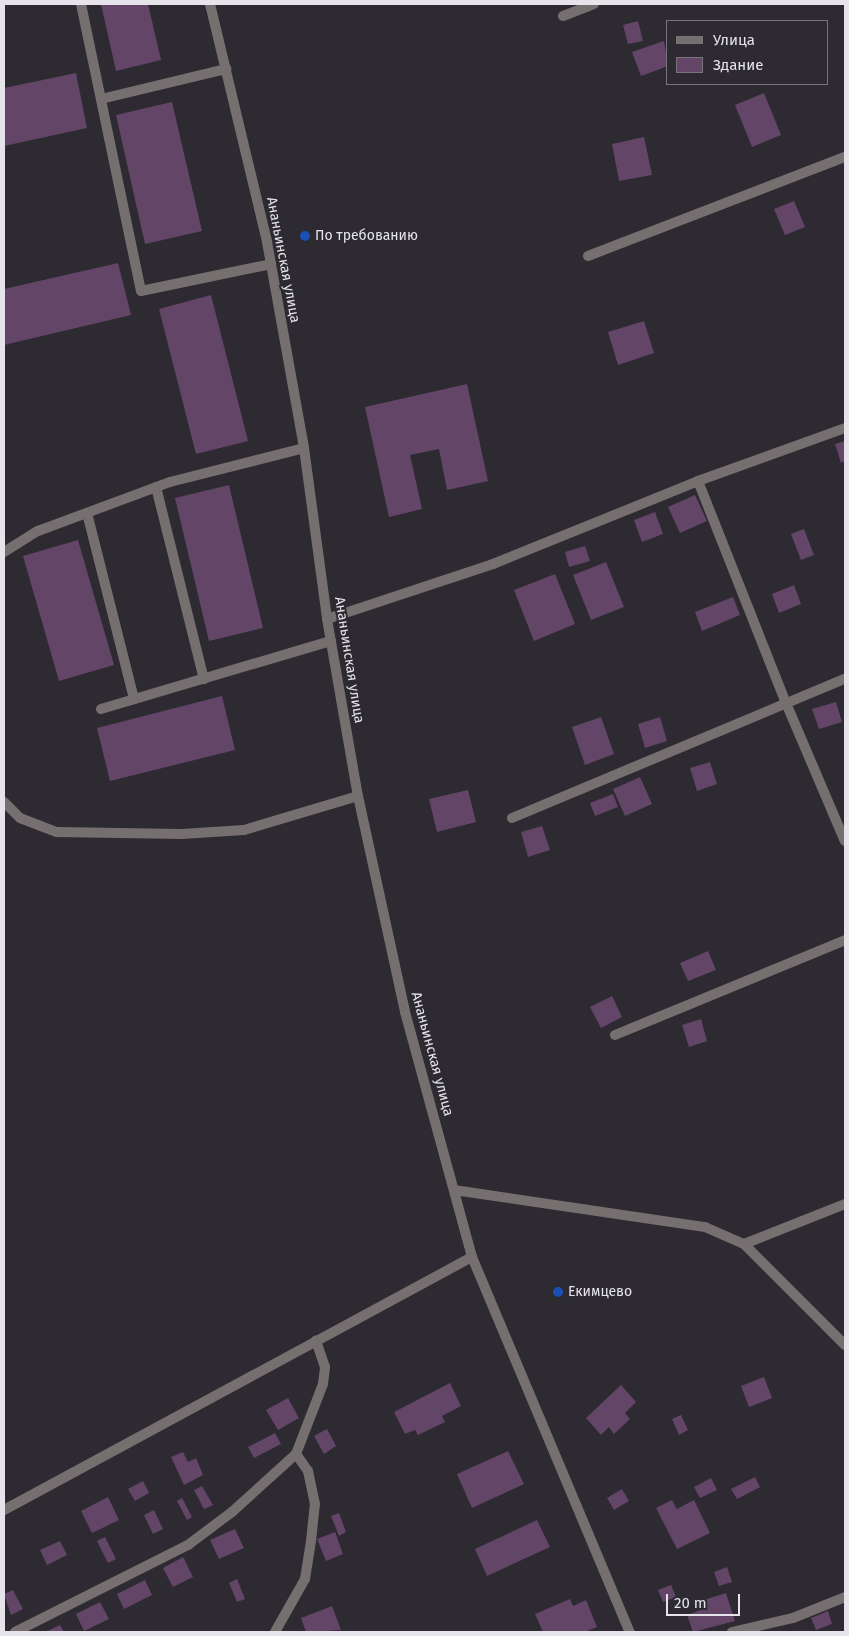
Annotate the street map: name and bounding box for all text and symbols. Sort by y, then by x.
legend [666,20,829,85]
text: Улица [713,31,755,49]
text: Здание [713,56,763,74]
street label: Ананьинская улица [263,196,303,324]
place label: По требованию [315,228,418,244]
marker: По требованию [299,230,311,242]
street label: Ананьинская улица [331,595,367,725]
street label: Ананьинская улица [407,990,457,1118]
place label: Екимцево [568,1284,632,1300]
marker: Екимцево [552,1286,564,1298]
scale bar [669,1584,743,1616]
text: 20 m [674,1594,707,1612]

